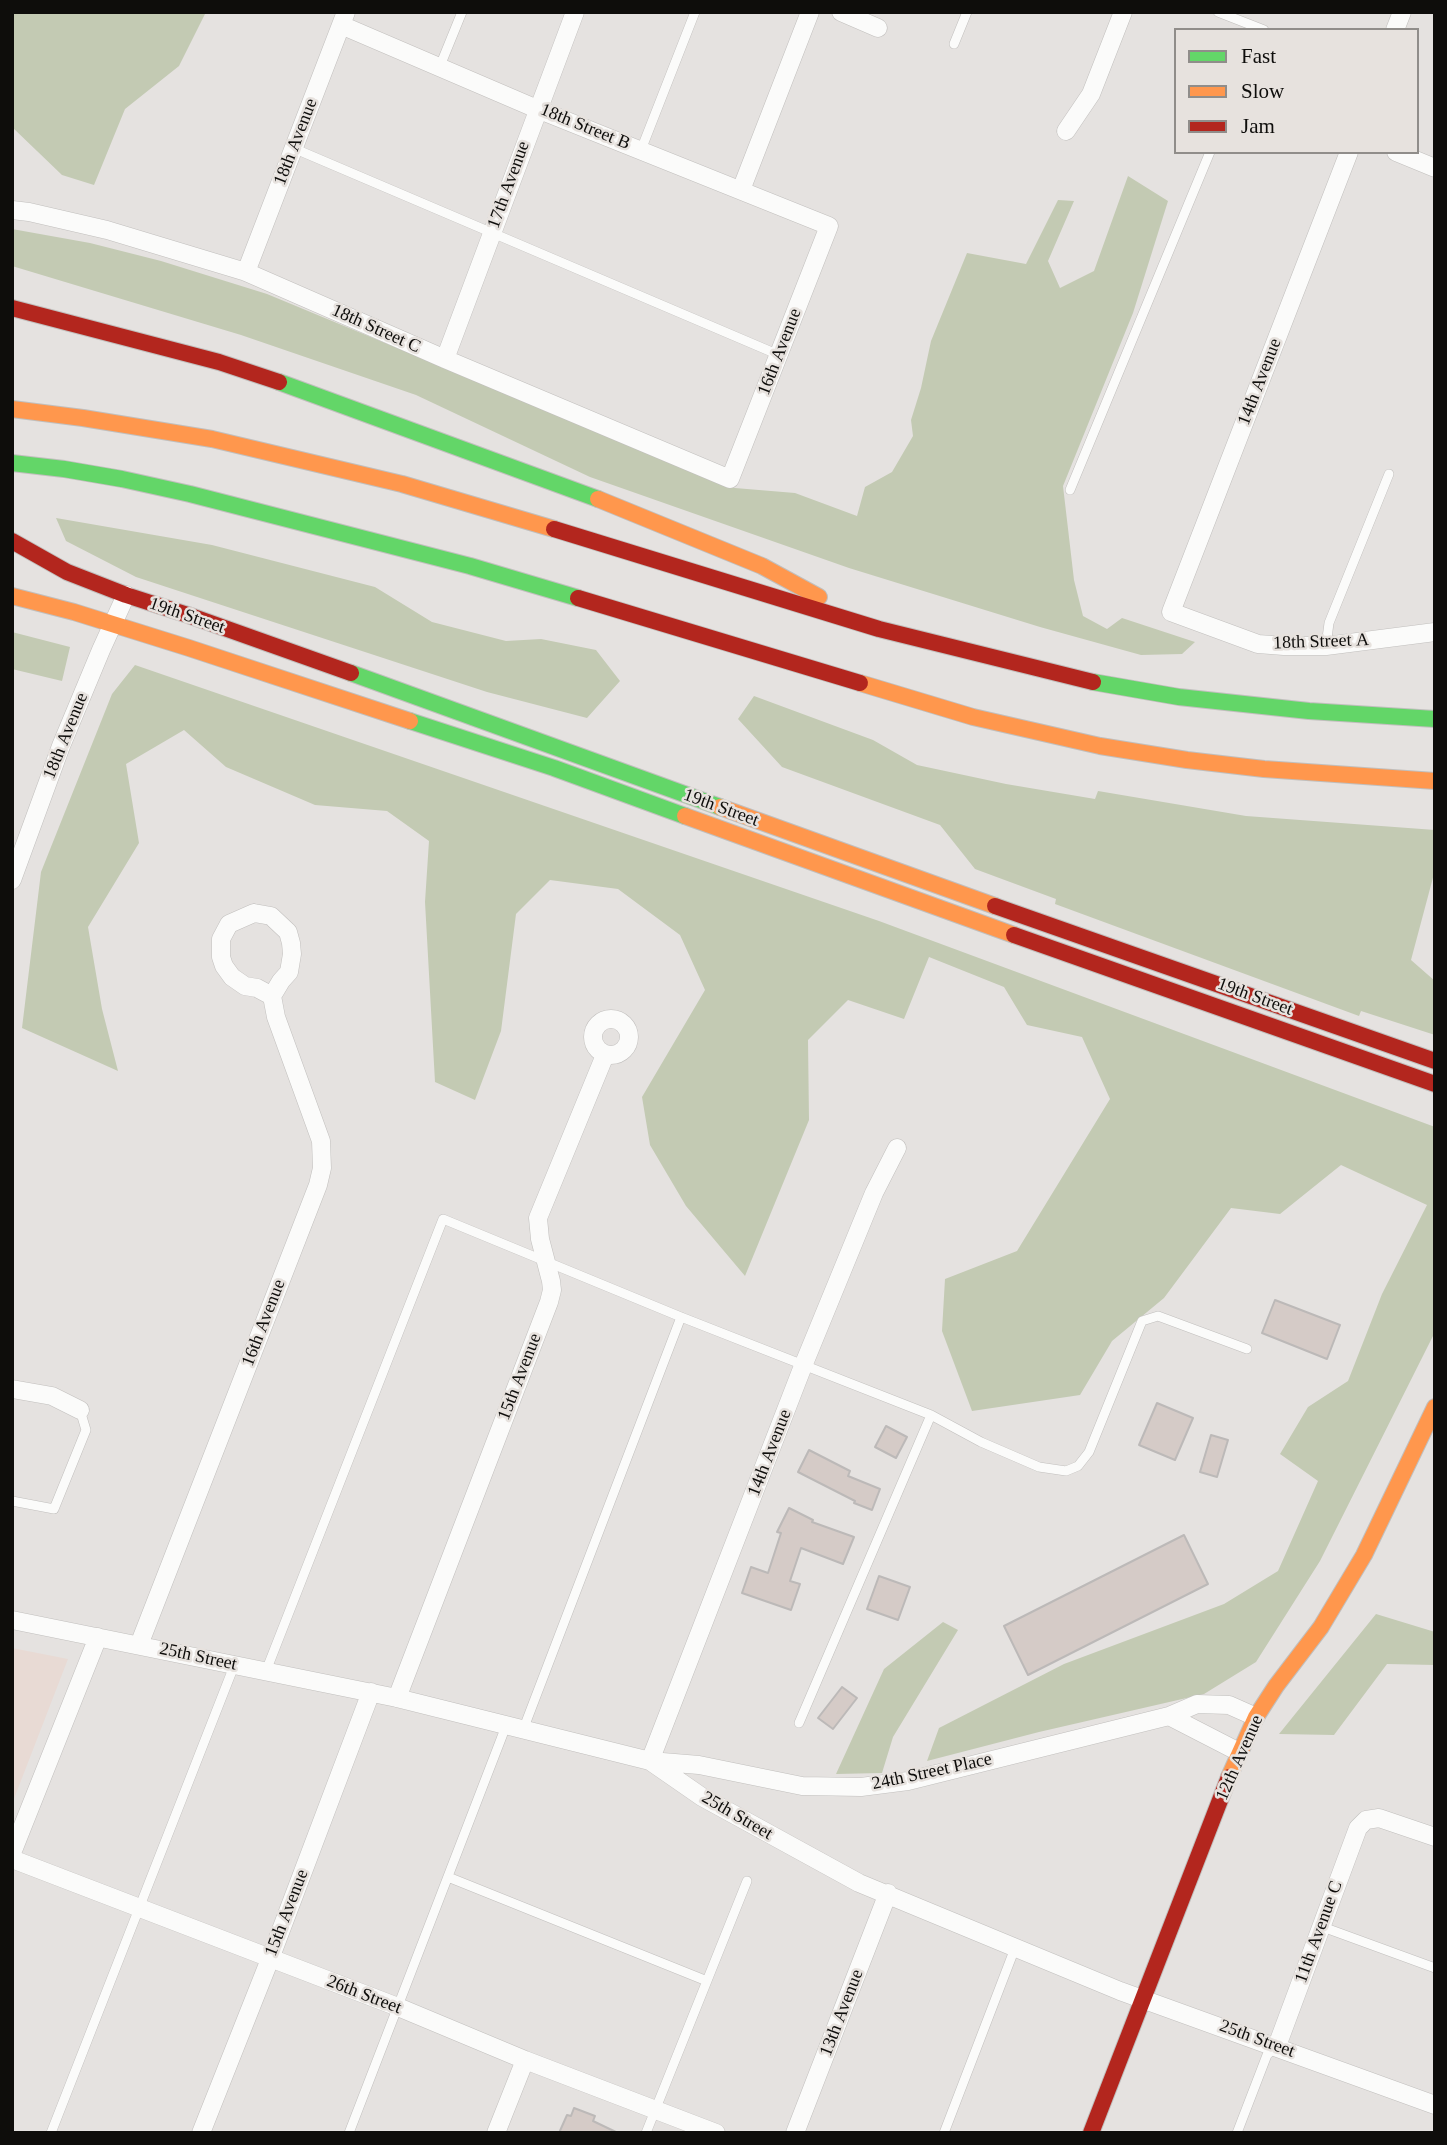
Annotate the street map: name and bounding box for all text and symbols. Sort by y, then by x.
legend [1174,28,1419,154]
text: Fast [1241,44,1276,68]
text: Slow [1241,79,1284,103]
street label: 18th Avenue [270,96,322,188]
street label: 18th Street B [537,99,633,155]
text: Jam [1241,114,1275,138]
street label: 17th Avenue [483,138,535,232]
street label: 18th Street C [328,300,424,358]
street label: 16th Avenue [754,306,806,398]
street label: 14th Avenue [1234,336,1286,428]
street label: 19th Street [146,593,228,639]
street label: 18th Street A [1273,630,1369,654]
street label: 18th Avenue [39,690,93,782]
street label: 19th Street [680,784,762,832]
street label: 19th Street [1214,973,1296,1021]
street label: 16th Avenue [238,1277,290,1369]
street label: 15th Avenue [494,1331,546,1423]
street label: 14th Avenue [744,1407,796,1499]
street label: 25th Street [157,1638,239,1676]
street label: 12th Avenue [1212,1712,1268,1804]
street label: 24th Street Place [870,1749,994,1795]
street label: 25th Street [698,1787,776,1845]
street label: 15th Avenue [261,1867,313,1959]
street label: 11th Avenue C [1291,1878,1347,1986]
street label: 13th Avenue [816,1967,868,2059]
street label: 26th Street [323,1971,405,2019]
street label: 25th Street [1216,2015,1298,2063]

